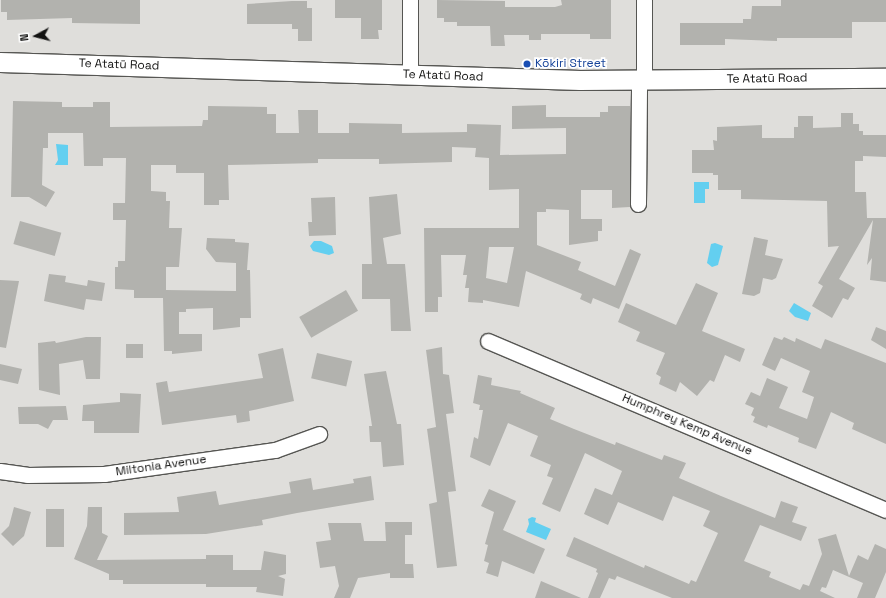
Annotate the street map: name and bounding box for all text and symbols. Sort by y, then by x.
north arrow [16,16,56,56]
text: N [17,33,31,42]
street label: Te Atatū Road [78,56,160,74]
place label: Kōkiri Street [535,57,606,71]
marker: Kōkiri Street [522,59,532,69]
street label: Te Atatū Road [402,67,484,85]
street label: Te Atatū Road [726,71,808,87]
street label: Humphrey Kemp Avenue [620,391,754,459]
street label: Miltonia Avenue [115,452,207,480]

